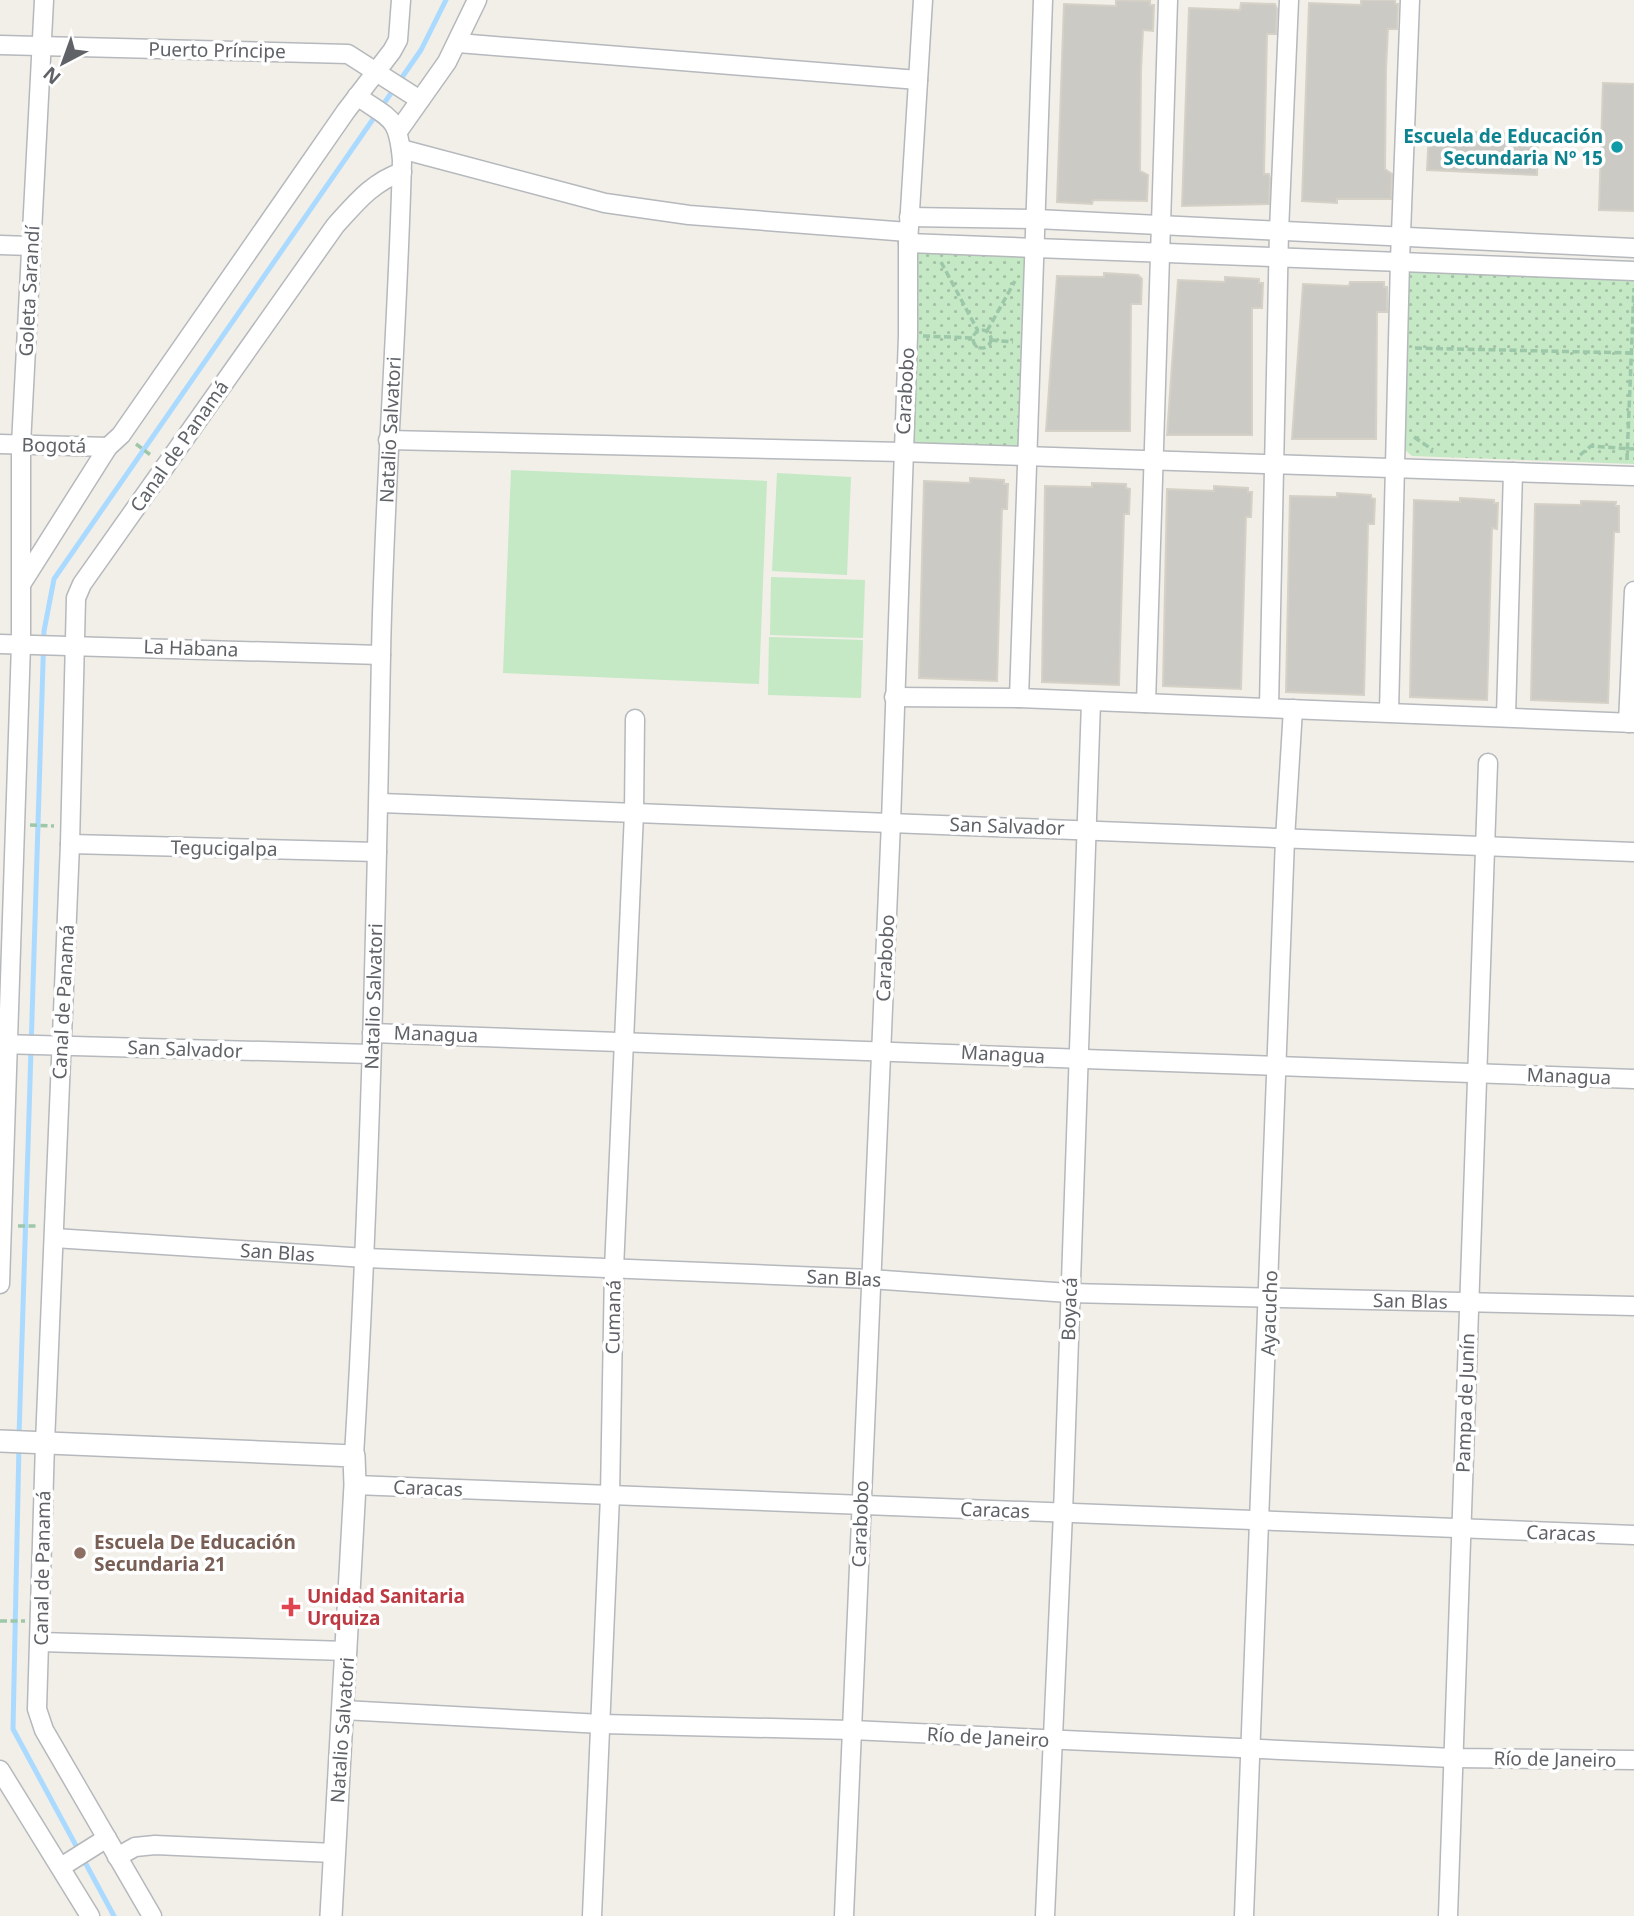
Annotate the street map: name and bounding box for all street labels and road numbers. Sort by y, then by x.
street label: Puerto Príncipe [148,36,286,64]
street label: Goleta Sarandí [13,224,45,357]
street label: Carabobo [890,347,920,435]
street label: Natalio Salvatori [373,356,407,503]
street label: Canal de Panamá [124,375,234,517]
street label: Bogotá [22,431,86,459]
street label: La Habana [143,633,239,663]
street label: San Salvador [949,811,1065,841]
street label: Tegucigalpa [170,834,278,862]
street label: Carabobo [870,914,900,1002]
street label: Natalio Salvatori [358,923,388,1070]
street label: Canal de Panamá [46,924,80,1080]
street label: Managua [393,1020,479,1048]
street label: San Salvador [127,1034,243,1064]
street label: Managua [960,1039,1046,1069]
street label: Managua [1526,1062,1612,1090]
street label: San Blas [239,1237,316,1268]
street label: San Blas [806,1263,882,1293]
street label: Ayacucho [1255,1270,1283,1356]
street label: Boyacá [1055,1277,1083,1341]
street label: Cumaná [599,1279,627,1355]
street label: San Blas [1373,1287,1448,1315]
street label: Pampa de Junín [1450,1333,1480,1473]
street label: Caracas [393,1474,463,1502]
street label: Carabobo [845,1480,875,1568]
street label: Canal de Panamá [28,1490,56,1646]
street label: Caracas [960,1496,1030,1524]
street label: Caracas [1526,1519,1596,1547]
street label: Natalio Salvatori [324,1656,360,1804]
street label: Río de Janeiro [926,1721,1050,1753]
street label: Río de Janeiro [1493,1745,1617,1773]

